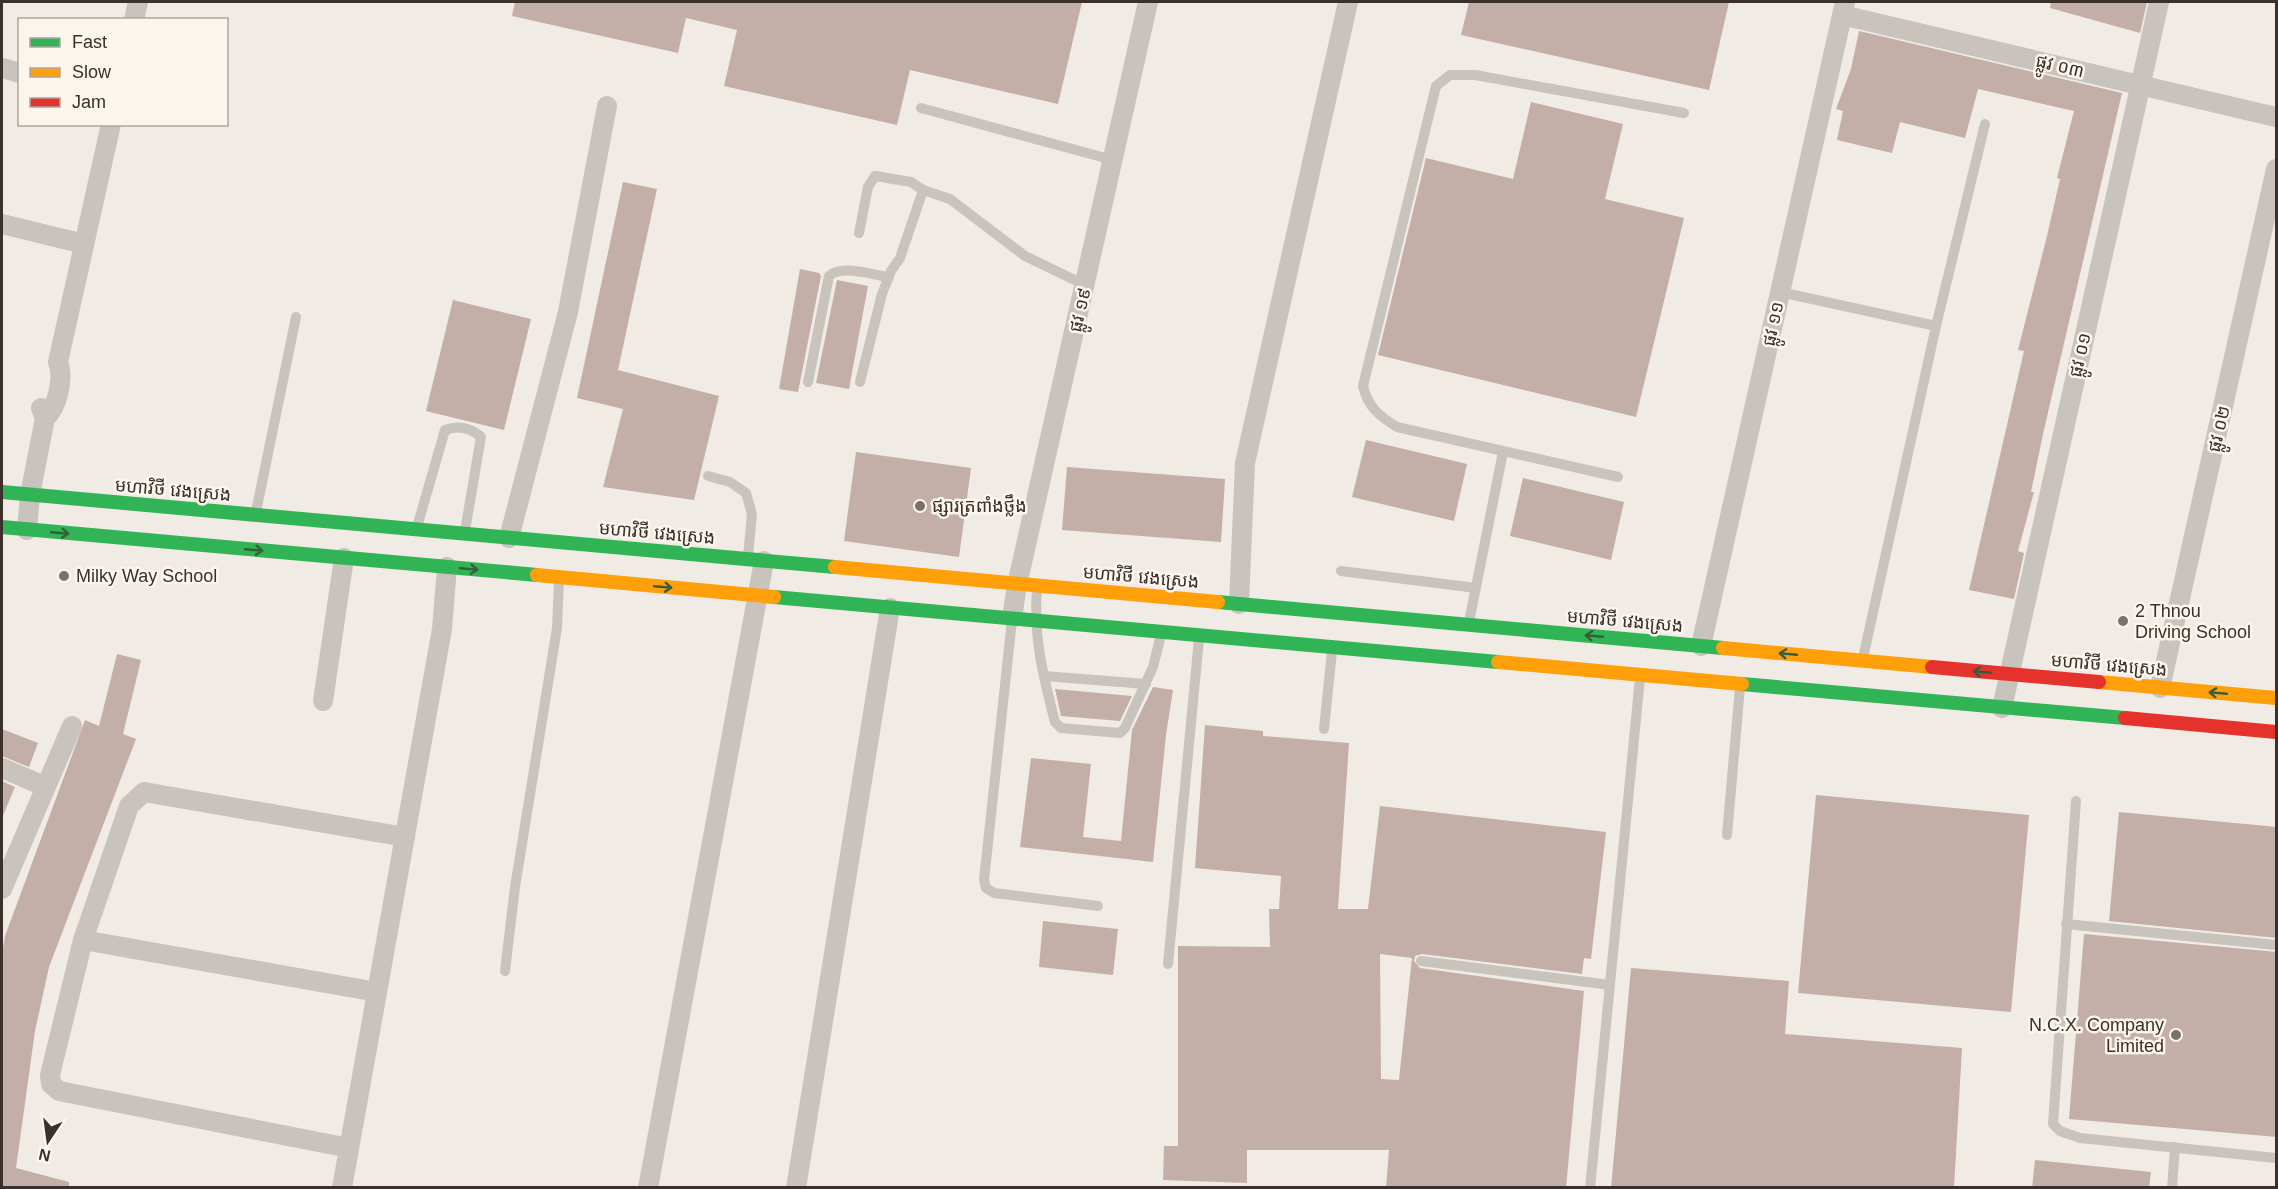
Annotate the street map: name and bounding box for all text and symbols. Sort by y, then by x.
legend [18,18,228,126]
text: Fast [72,32,107,52]
street label: ផ្លូវ ០៣ [2032,51,2086,87]
text: Slow [72,62,112,82]
text: Jam [72,92,106,112]
street label: ផ្លូវ ១៩ [1065,286,1101,336]
street label: ផ្លូវ ១១ [1759,300,1794,349]
street label: ផ្លូវ ០១ [2065,331,2101,381]
street label: ផ្លូវ ០២ [2204,404,2240,456]
street label: មហាវិថី វេងស្រេង [114,473,232,506]
place label: ផ្សារត្រពាំងថ្លឹង [932,494,1027,517]
marker: ផ្សារត្រពាំងថ្លឹង [913,499,927,513]
street label: មហាវិថី វេងស្រេង [598,516,716,549]
one-way arrow [49,528,69,539]
one-way arrow [244,545,263,556]
street label: មហាវិថី វេងស្រេង [1082,560,1200,593]
one-way arrow [459,564,479,575]
place label: Milky Way School [76,566,217,586]
marker: Milky Way School [57,569,71,583]
one-way arrow [653,582,673,593]
place label: 2 Thnou Driving School [2135,601,2251,642]
street label: មហាវិថី វេងស្រេង [1566,604,1684,637]
marker: 2 Thnou Driving School [2116,614,2130,628]
one-way arrow [1584,631,1604,642]
one-way arrow [1779,648,1798,659]
street label: មហាវិថី វេងស្រេង [2050,648,2168,681]
one-way arrow [1973,666,1993,677]
one-way arrow [2209,687,2229,698]
place label: N.C.X. Company Limited [2029,1015,2164,1056]
marker: N.C.X. Company Limited [2169,1028,2183,1042]
north arrow [18,1111,78,1171]
text: N [37,1146,52,1165]

